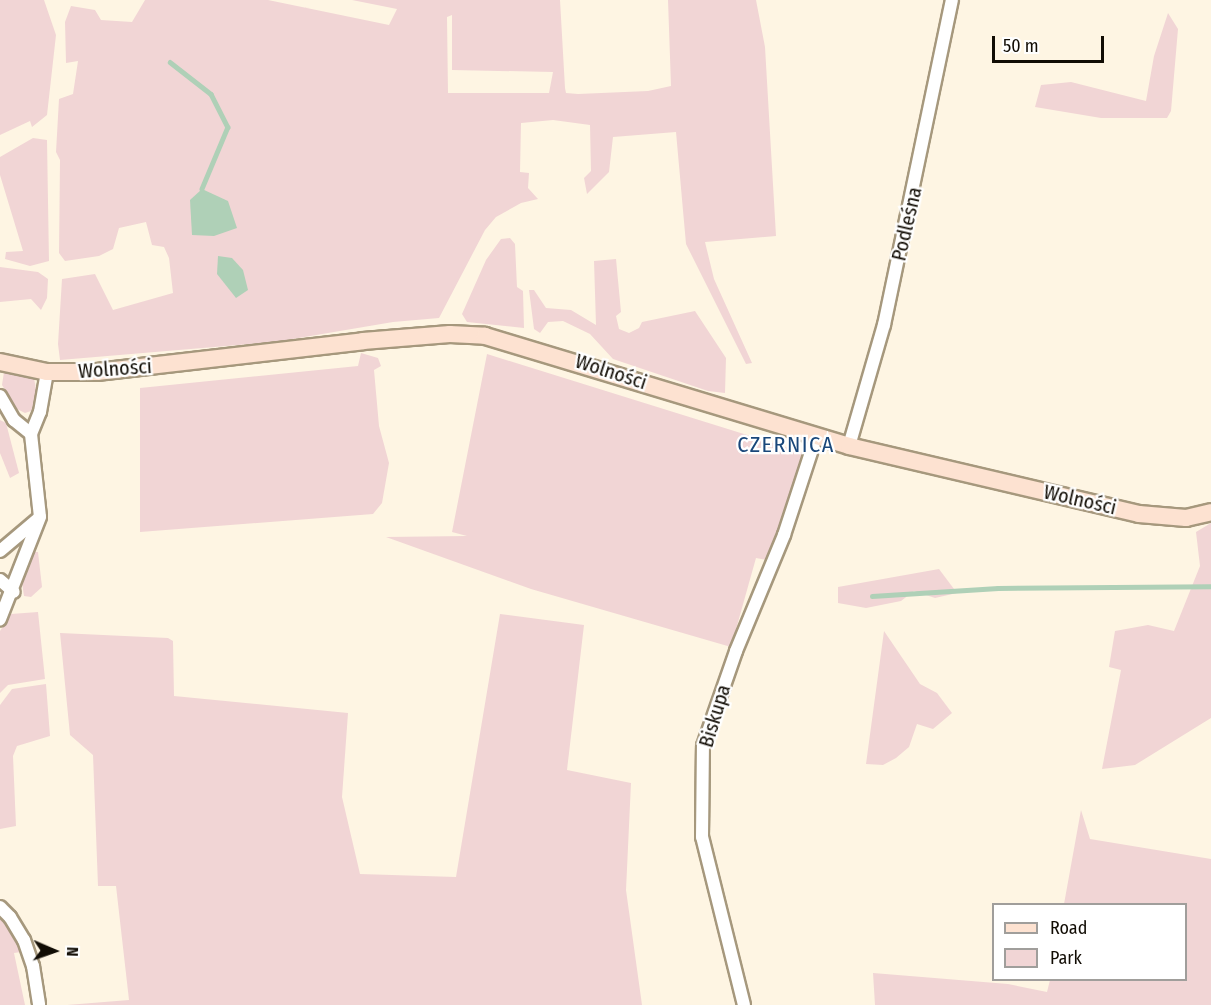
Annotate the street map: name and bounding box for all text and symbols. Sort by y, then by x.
scale bar [995,24,1108,62]
text: 50 m [1003,35,1039,57]
street label: Podleśna [887,185,927,263]
street label: Wolności [572,349,650,395]
street label: Wolności [77,354,153,384]
district label: CZERNICA [737,432,835,458]
street label: Wolności [1041,480,1119,520]
street label: Biskupa [694,682,736,750]
legend [992,903,1187,981]
text: Road [1050,917,1087,939]
north arrow [24,921,84,981]
text: N [63,947,82,957]
text: Park [1050,947,1082,969]

